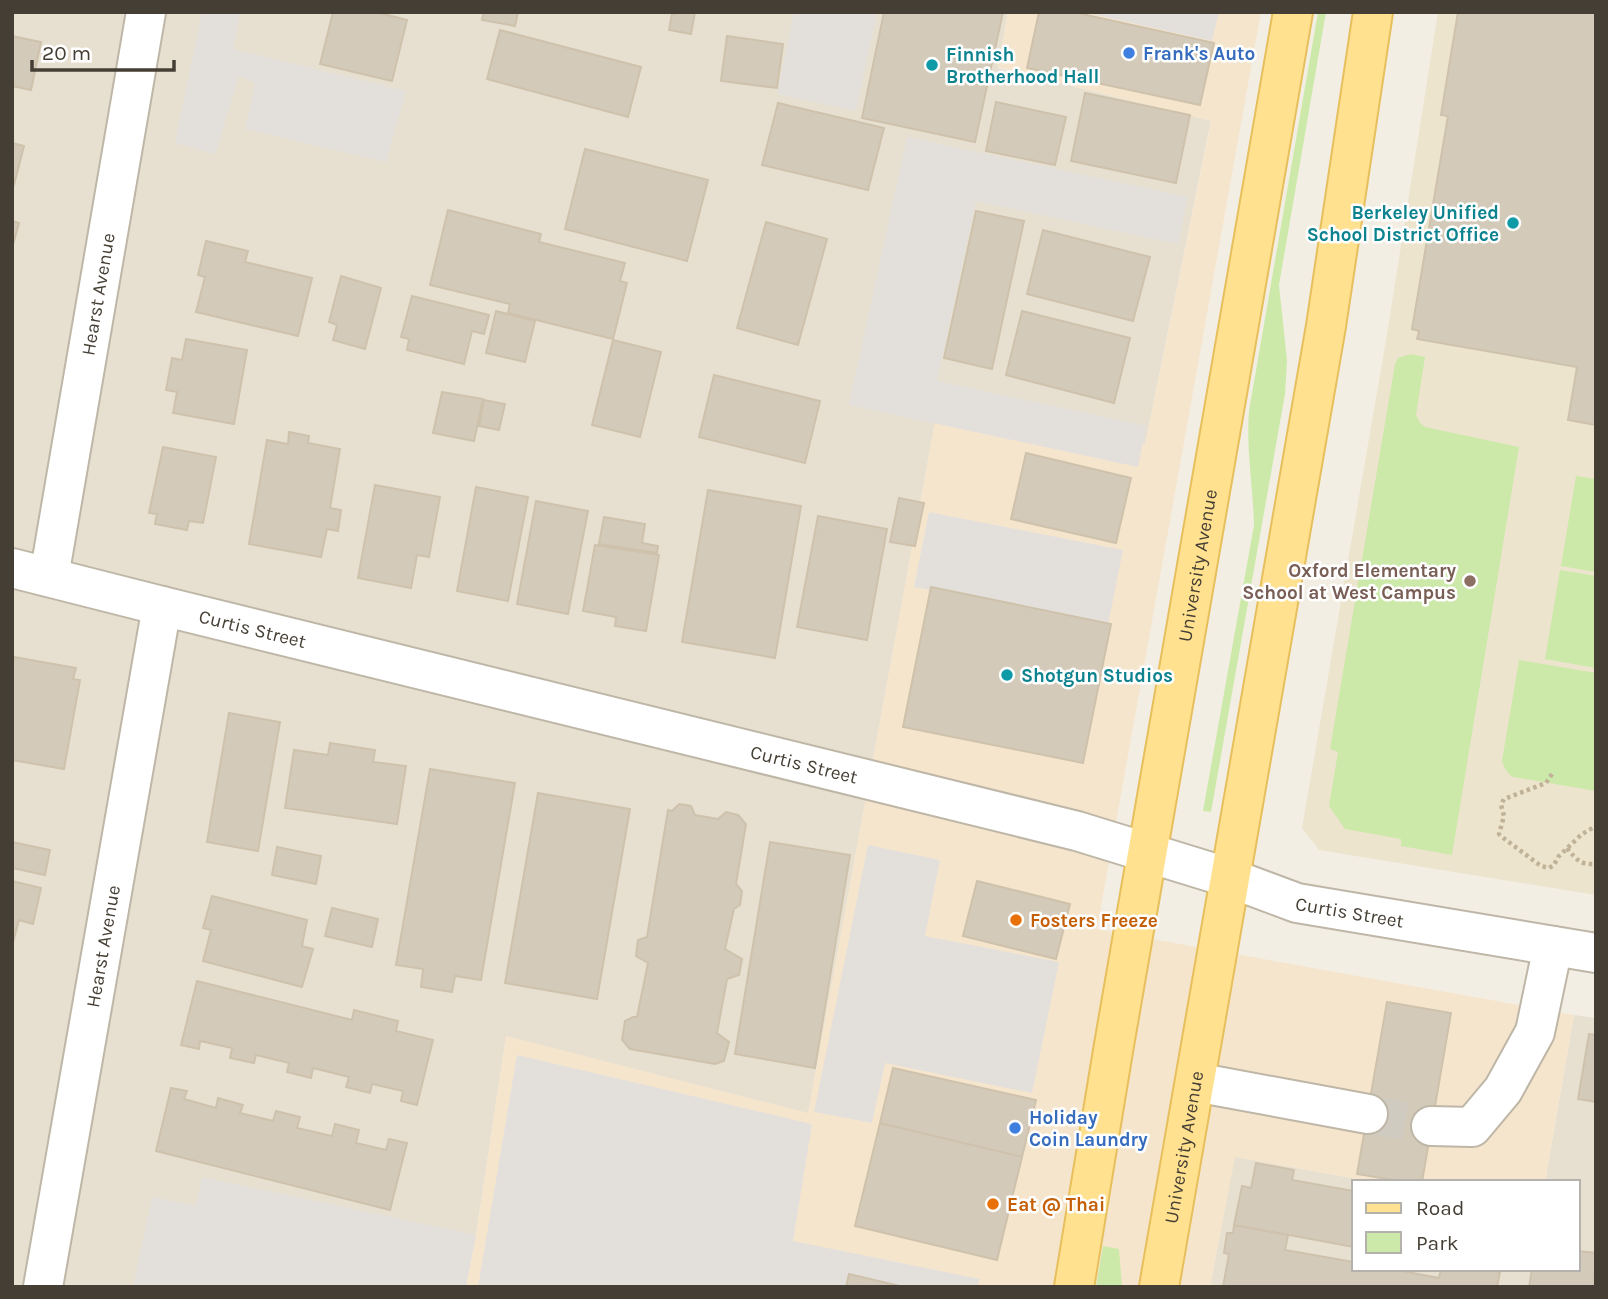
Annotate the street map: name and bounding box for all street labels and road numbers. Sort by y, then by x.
street label: Hearst Avenue [77,231,120,357]
street label: University Avenue [1174,488,1222,644]
street label: Curtis Street [196,605,308,653]
street label: Curtis Street [748,741,860,789]
street label: Hearst Avenue [82,883,125,1009]
street label: Curtis Street [1294,893,1405,933]
street label: University Avenue [1160,1069,1208,1225]

